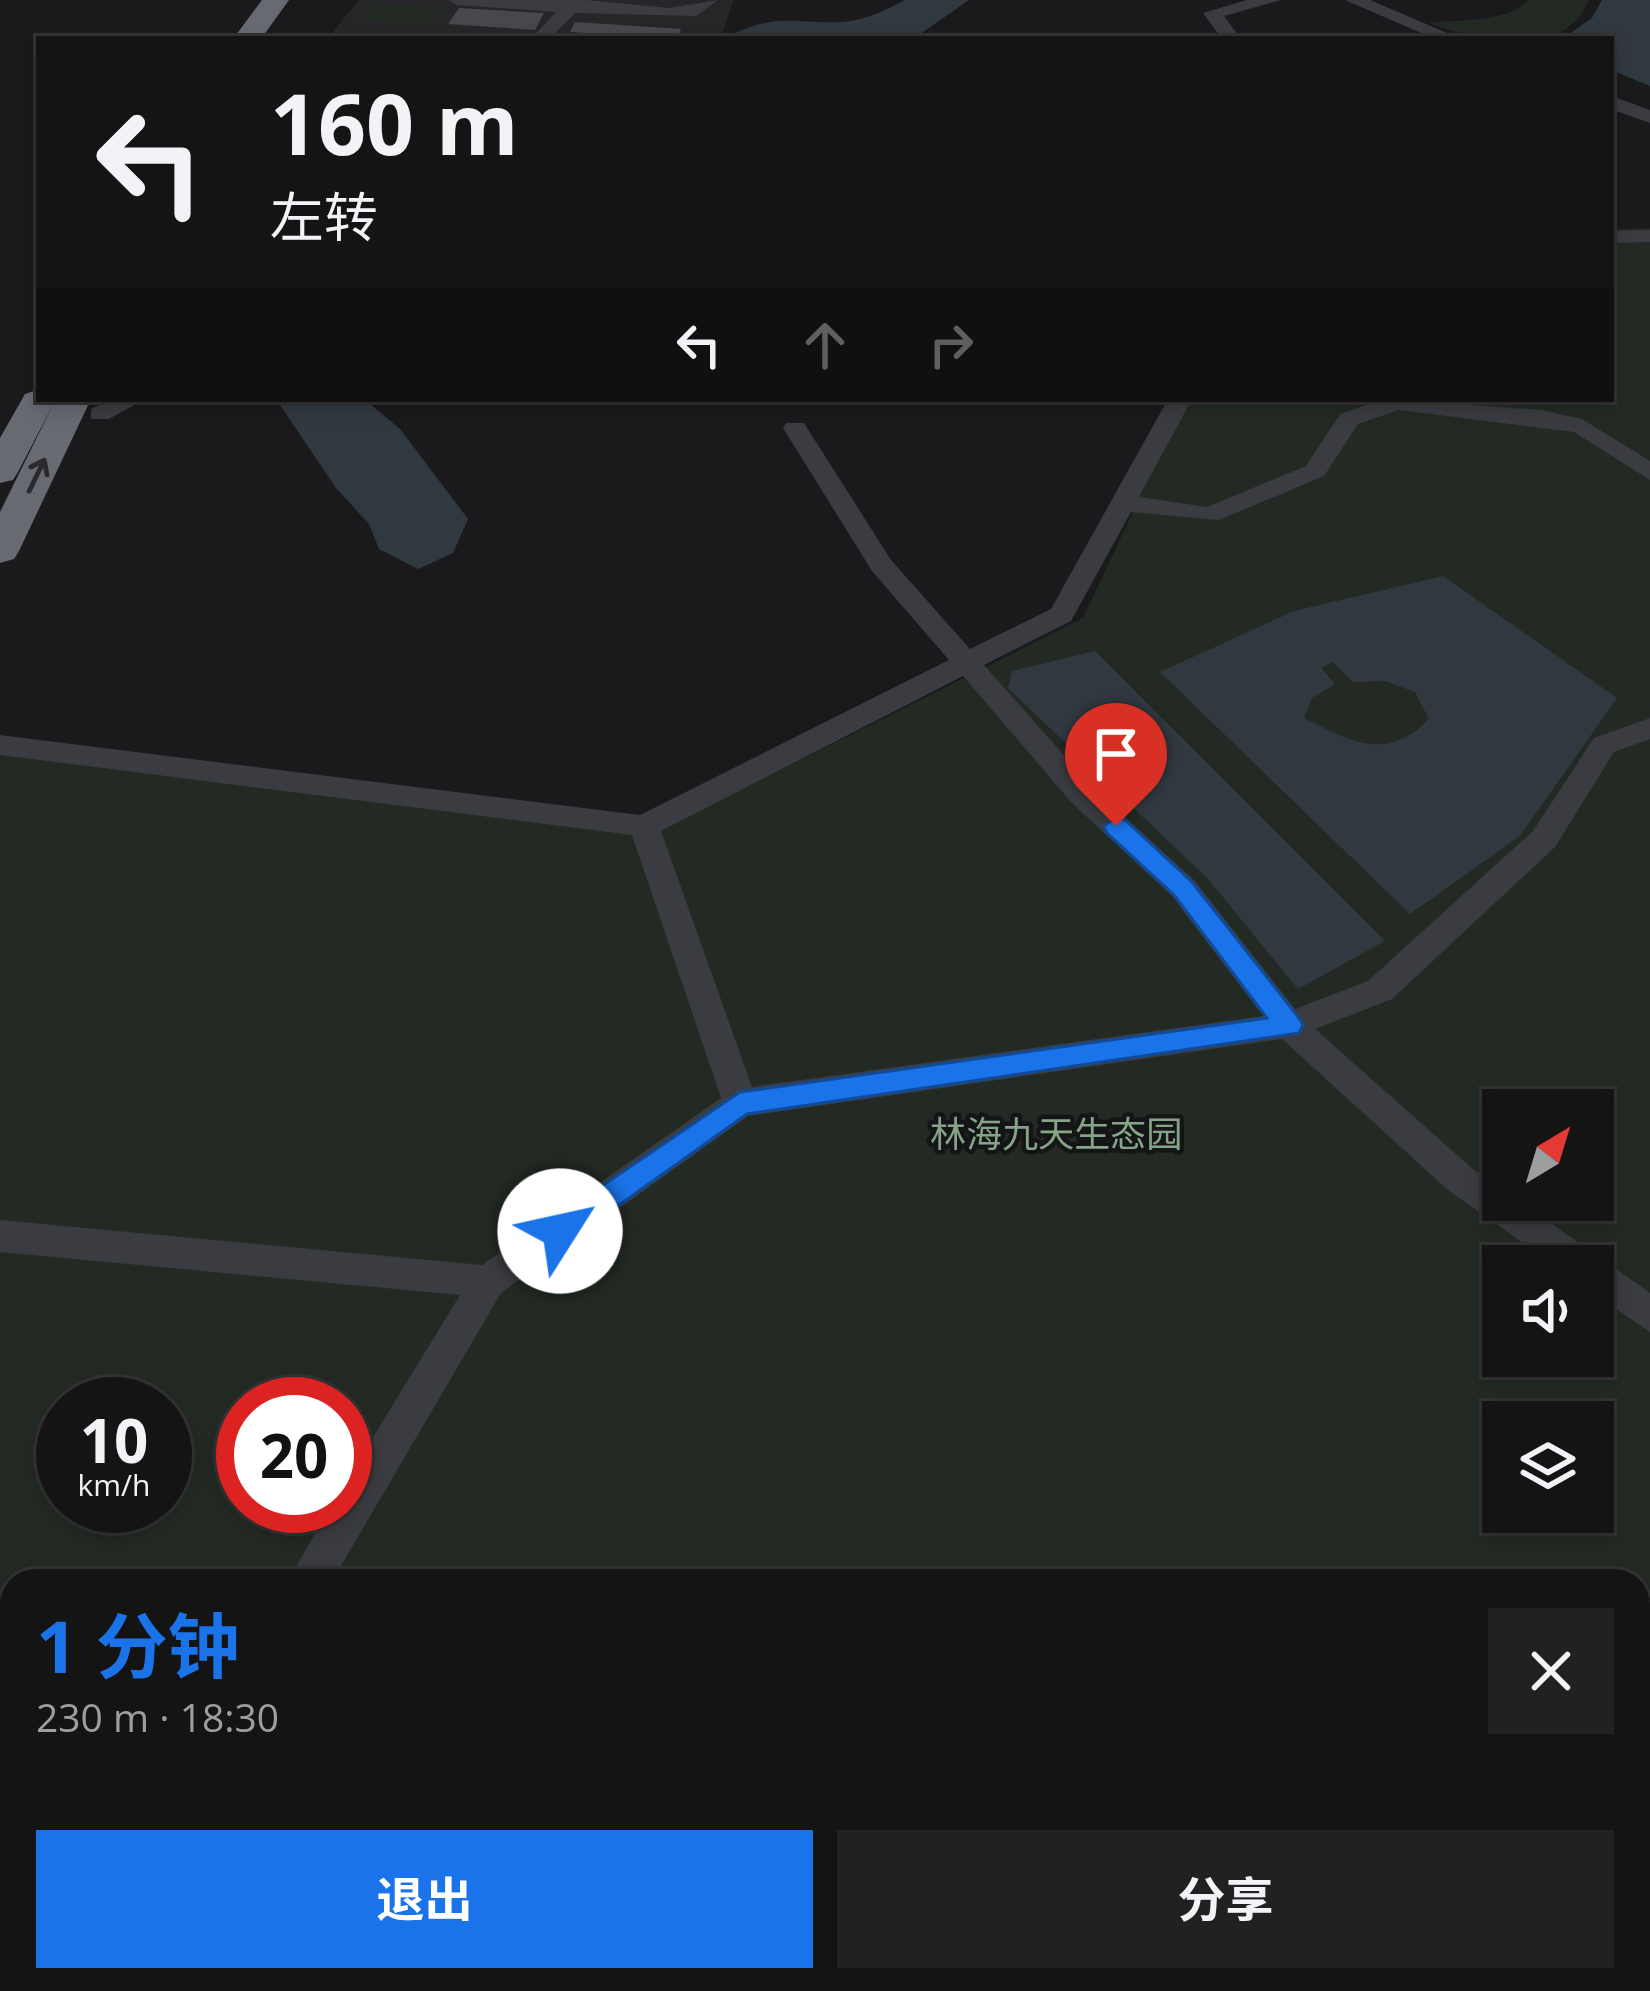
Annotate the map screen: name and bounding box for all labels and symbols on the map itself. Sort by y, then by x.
one-way arrow [26,458,49,493]
pin [1065,703,1167,826]
north arrow [1482,1089,1614,1221]
park label: 林海九天生态园 [930,1109,1182,1158]
position arrow [497,1168,623,1294]
speed limit sign: 20 [216,1377,372,1533]

